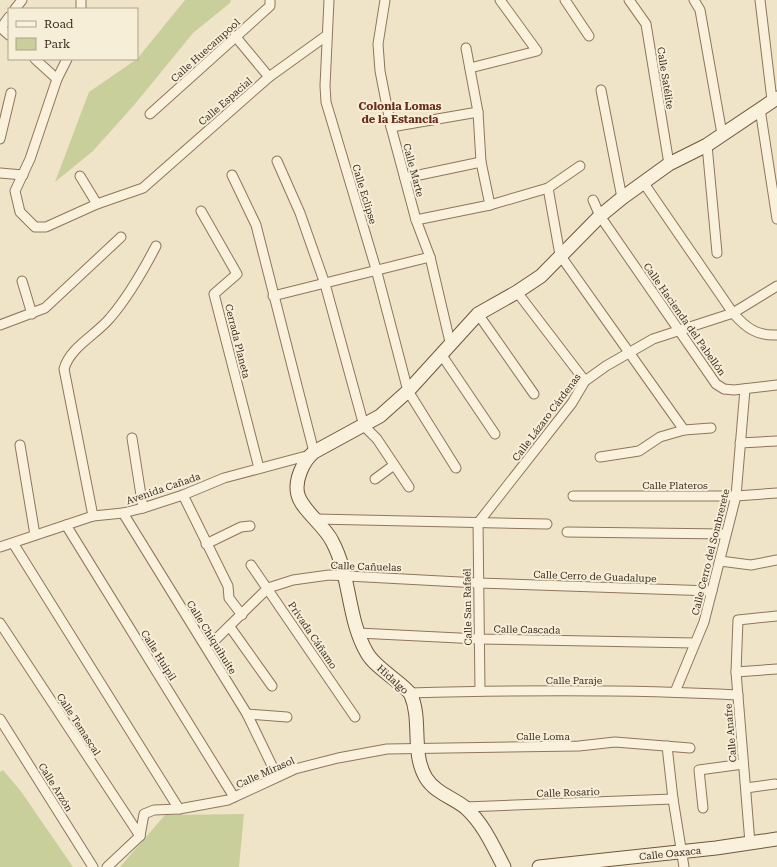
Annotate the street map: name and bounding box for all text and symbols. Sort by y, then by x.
legend [8,8,138,60]
text: Road [44,17,74,31]
street label: Calle Huecampool [169,17,242,84]
text: Park [44,37,71,51]
street label: Calle Satélite [655,46,676,110]
street label: Calle Espacial [196,75,254,128]
district label: Colonia Lomas de la Estancia [359,100,442,126]
street label: Calle Marte [401,142,426,199]
street label: Calle Eclipse [350,163,379,226]
street label: Calle Hacienda del Pabellón [641,261,728,378]
street label: Cerrada Planeta [223,303,252,380]
street label: Calle Lázaro Cárdenas [510,371,583,463]
street label: Avenida Cañada [125,470,202,506]
street label: Calle Plateros [642,480,708,491]
street label: Calle Cerro del Sombrerete [689,487,732,616]
street label: Calle Cañuelas [330,560,402,573]
street label: Calle San Rafaél [461,568,474,646]
street label: Calle Cerro de Guadalupe [533,569,657,584]
street label: Calle Chiquihuite [185,599,239,676]
street label: Privada Cáñamo [286,600,339,671]
street label: Calle Cascada [493,623,561,636]
street label: Calle Huipil [139,628,178,682]
street label: Hidalgo [375,663,410,696]
street label: Calle Paraje [546,675,603,686]
street label: Calle Temascal [54,691,103,757]
street label: Calle Anafre [722,703,739,763]
street label: Calle Loma [516,731,570,742]
street label: Calle Mirasol [234,755,296,790]
street label: Calle Arzón [36,761,75,814]
street label: Calle Rosario [536,786,600,799]
street label: Calle Oaxaca [638,845,702,862]

